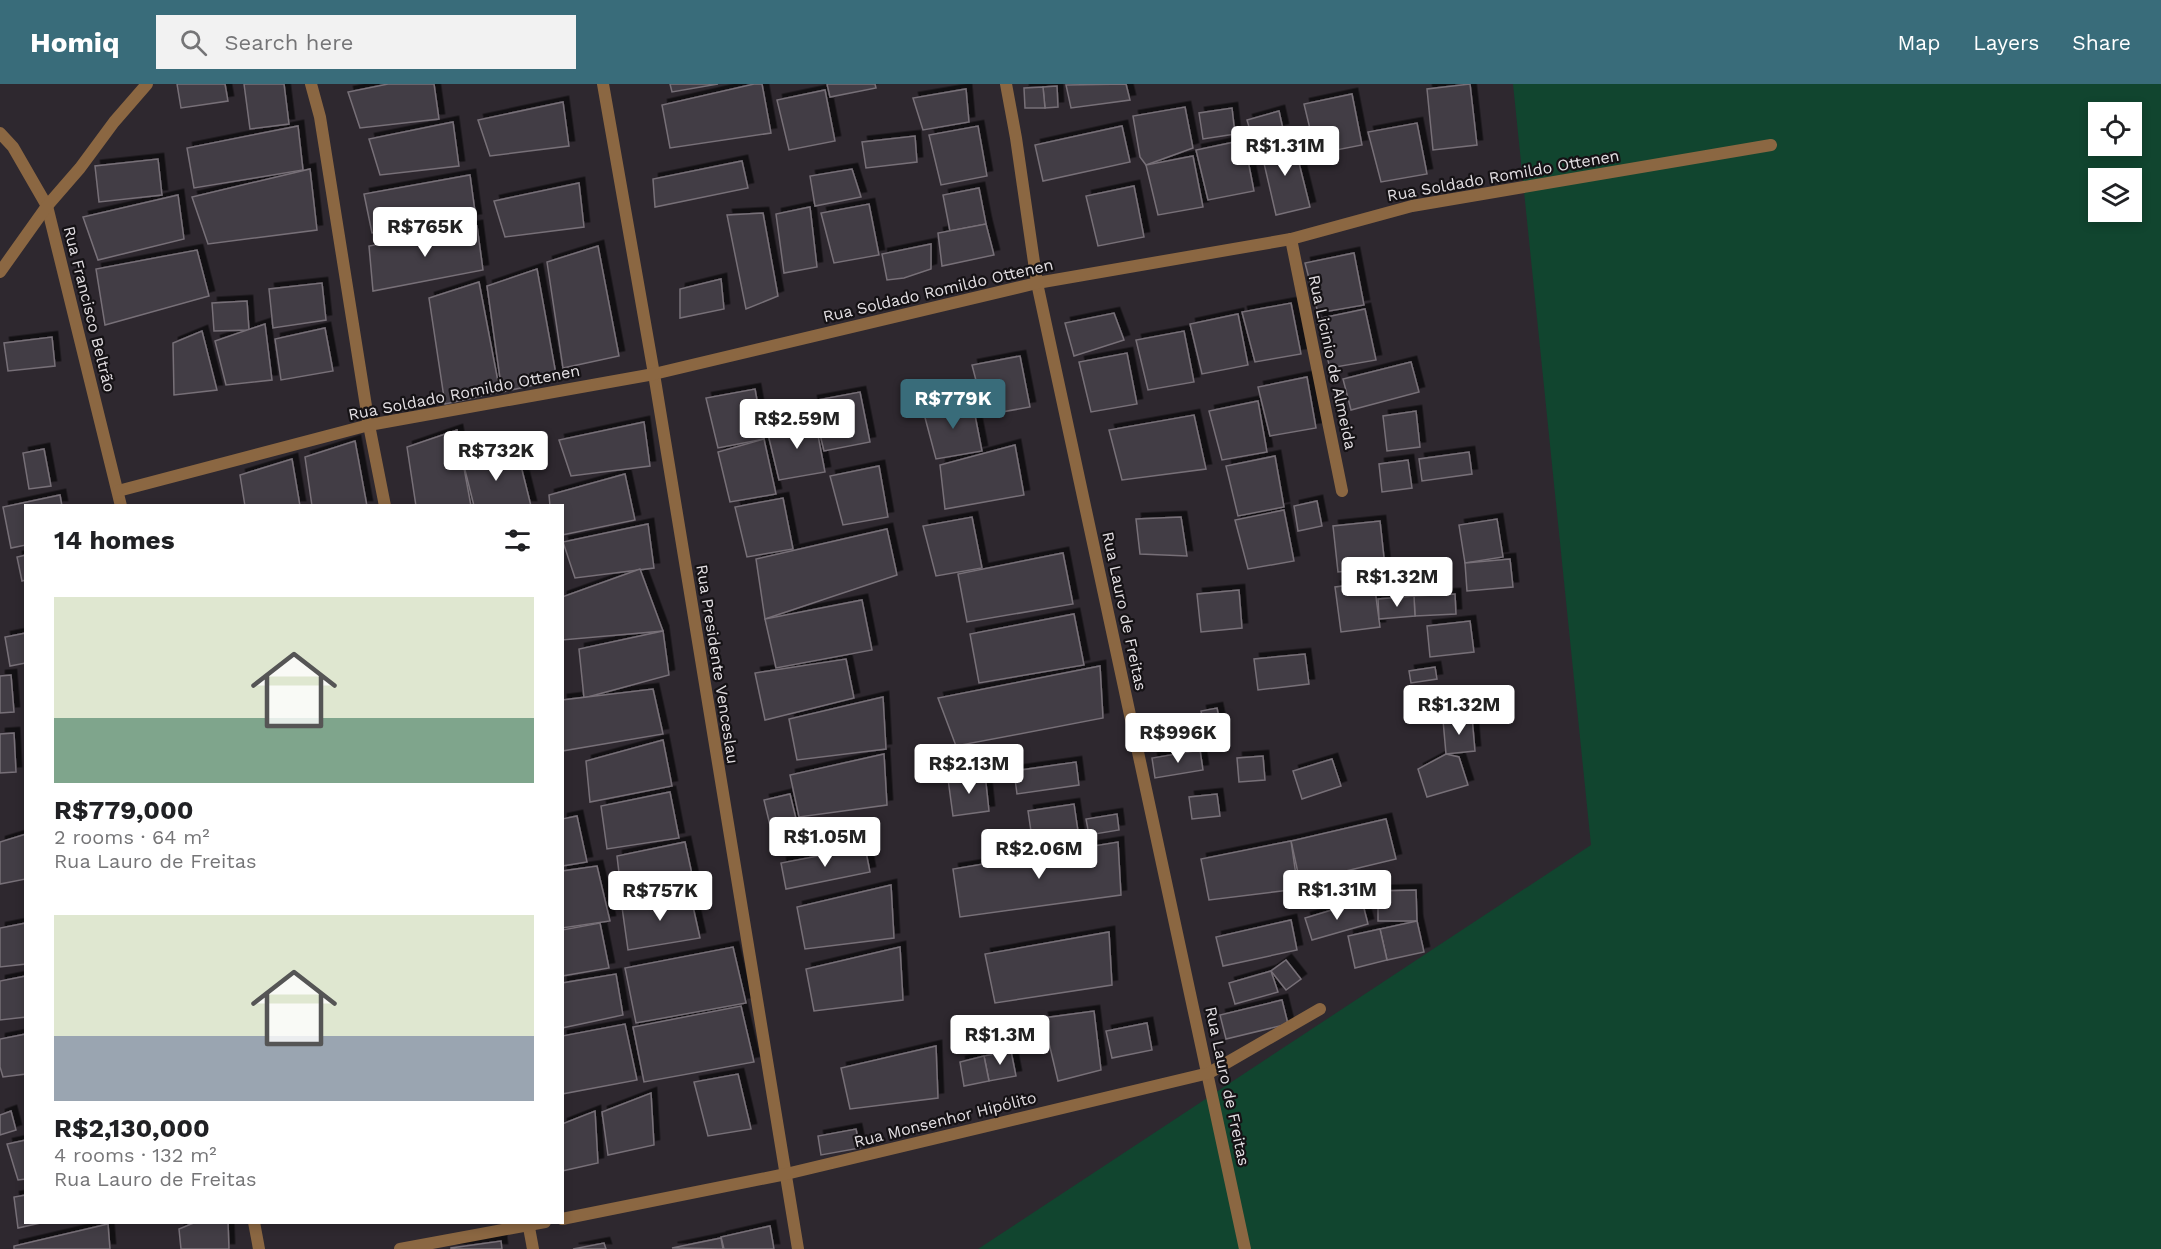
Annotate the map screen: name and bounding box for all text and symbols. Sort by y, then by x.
search box [156,15,576,69]
text: Homiq [30,26,120,59]
icon: search [177,26,210,59]
text: Search here [225,30,353,55]
text: Map [1897,30,1940,55]
text: Layers [1973,30,2039,55]
text: Share [2072,30,2131,55]
map controls [2088,102,2142,222]
button: locate [2088,102,2142,156]
pin: R$1.31M [1230,126,1340,177]
text: R$1.31M [1245,133,1325,157]
street label: Rua Soldado Romildo Ottenen [1385,146,1621,205]
button: layers [2088,168,2142,222]
pin: R$765K [376,207,474,258]
text: R$765K [387,214,463,238]
street label: Rua Francisco Beltrão [60,224,119,394]
street label: Rua Soldado Romildo Ottenen [821,255,1055,326]
street label: Rua Licinio de Almeida [1305,273,1360,451]
street label: Rua Soldado Romildo Ottenen [347,361,581,424]
pin: R$779K [904,379,1002,430]
text: R$779K [914,386,992,410]
pin: R$2.59M [742,399,852,450]
text: R$2.59M [754,406,840,430]
pin: R$732K [447,431,545,482]
text: R$732K [458,438,534,462]
icon: filters [501,524,534,557]
text: 14 homes [54,525,175,555]
street label: Rua Lauro de Freitas [1098,530,1151,692]
pin: R$1.32M [1342,557,1452,608]
street label: Rua Presidente Venceslau [692,563,743,765]
text: R$1.32M [1356,564,1439,588]
icon: home [240,636,348,744]
pin: R$1.32M [1404,685,1514,736]
text: R$1.32M [1418,692,1501,716]
pin: R$996K [1129,713,1227,764]
text: R$996K [1139,720,1217,744]
pin: R$2.13M [914,744,1024,795]
text: R$2.13M [929,751,1009,775]
text: R$779,000 [54,795,194,825]
pin: R$1.05M [770,817,880,868]
text: R$1.05M [783,824,867,848]
text: 2 rooms · 64 m² [54,825,210,849]
pin: R$2.06M [984,829,1094,880]
text: R$2.06M [995,836,1083,860]
text: Rua Lauro de Freitas [54,849,257,873]
pin: R$1.31M [1282,870,1392,921]
pin: R$757K [611,871,709,922]
text: R$1.31M [1297,877,1377,901]
text: R$757K [622,878,698,902]
icon: home [240,954,348,1062]
street label: Rua Lauro de Freitas [1201,1005,1254,1167]
pin: R$1.3M [951,1015,1049,1066]
text: R$1.3M [964,1022,1036,1046]
street label: Rua Monsenhor Hipólito [852,1088,1038,1151]
text: R$2,130,000 [54,1113,210,1143]
text: 4 rooms · 132 m² [54,1143,217,1167]
text: Rua Lauro de Freitas [54,1167,257,1191]

